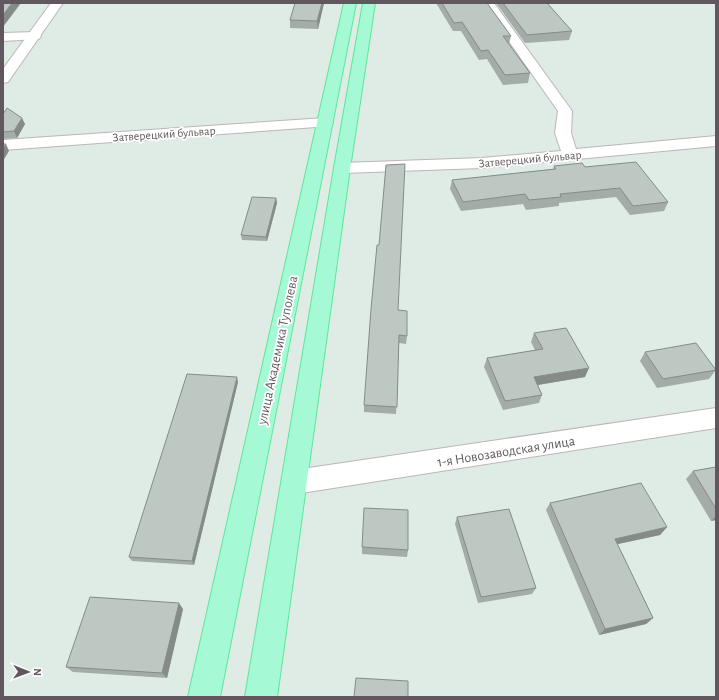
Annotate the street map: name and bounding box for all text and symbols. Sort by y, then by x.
street label: Затверецкий бульвар [112,124,216,145]
street label: Затверецкий бульвар [478,149,582,170]
street label: улица Академика Туполева [255,274,301,427]
street label: 1-я Новозаводская улица [436,434,577,470]
north arrow [8,652,48,692]
text: N [32,668,43,676]

